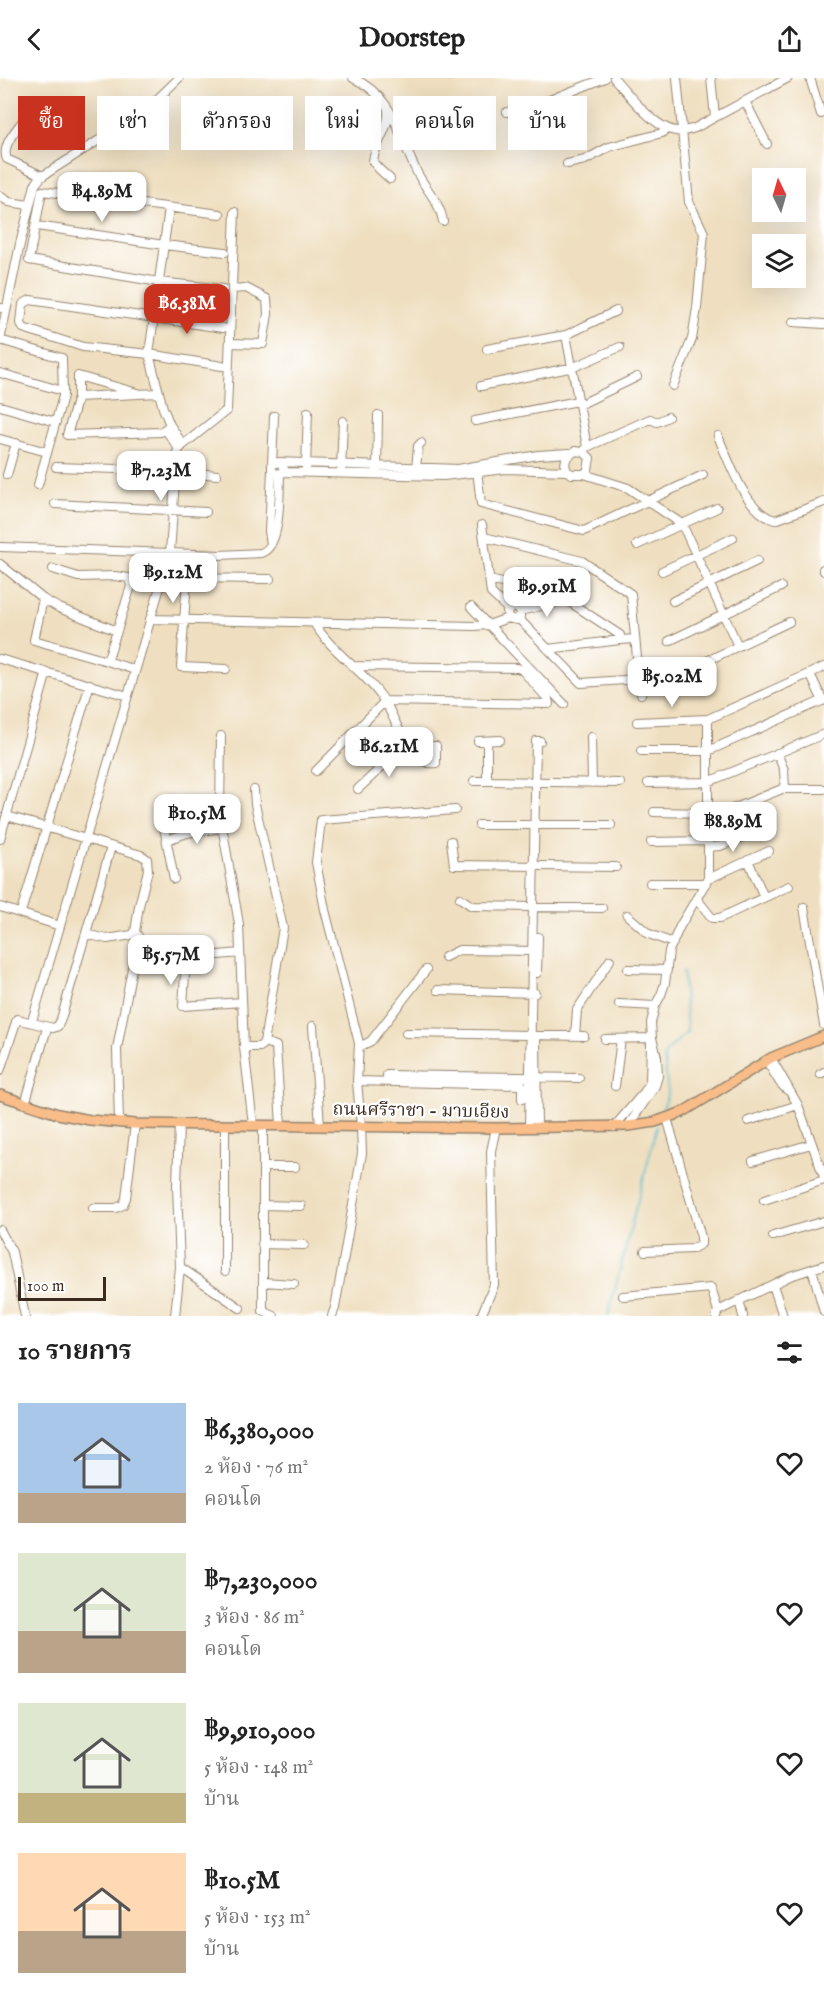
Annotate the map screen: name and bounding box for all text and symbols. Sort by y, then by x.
text: Doorstep [359,22,465,56]
icon: back [18,23,51,56]
icon: share [773,23,806,56]
chip: ซื้อ [18,96,85,150]
chip: เช่า [97,96,169,150]
chip: ตัวกรอง [181,96,293,150]
chip: ใหม่ [305,96,381,150]
chip: คอนโด [393,96,496,150]
chip: บ้าน [508,96,587,150]
north arrow [752,168,806,222]
map controls [752,168,806,288]
pin: ฿4.89M [53,172,151,223]
text: ฿4.89M [71,179,133,204]
button: layers [752,234,806,288]
pin: ฿6.38M [138,284,236,335]
text: ฿6.38M [158,291,216,316]
pin: ฿7.23M [112,451,210,502]
text: ฿7.23M [131,458,191,483]
pin: ฿9.12M [124,553,222,604]
text: ฿9.12M [143,560,203,585]
pin: ฿9.91M [498,567,596,618]
text: ฿9.91M [517,574,577,599]
pin: ฿5.02M [623,657,721,708]
text: ฿5.02M [642,664,702,689]
pin: ฿6.21M [340,727,438,778]
text: ฿6.21M [359,734,419,759]
pin: ฿10.5M [148,794,246,845]
text: ฿10.5M [168,801,226,826]
pin: ฿8.89M [684,802,782,853]
text: ฿8.89M [704,809,762,834]
pin: ฿5.57M [122,935,220,986]
text: ฿5.57M [142,942,200,967]
street label: ถนนศรีราชา - มาบเอียง [332,1098,510,1125]
scale bar [18,1274,106,1302]
text: 100 m [27,1277,64,1297]
text: 10 รายการ [18,1335,132,1368]
icon: filters [773,1336,806,1369]
text: ฿6,380,000 [204,1414,314,1447]
icon: home [66,1427,138,1499]
icon: heart [773,1447,806,1480]
text: 2 ห้อง · 76 m² [204,1455,308,1480]
text: คอนโด [204,1487,262,1512]
text: ฿7,230,000 [204,1564,318,1597]
icon: home [66,1577,138,1649]
icon: heart [773,1597,806,1630]
text: 3 ห้อง · 86 m² [204,1605,305,1630]
text: คอนโด [204,1637,262,1662]
text: ฿9,910,000 [204,1714,316,1747]
icon: home [66,1727,138,1799]
icon: heart [773,1747,806,1780]
text: 5 ห้อง · 148 m² [204,1755,313,1780]
text: บ้าน [204,1787,240,1812]
text: ฿10.5M [204,1864,280,1897]
icon: home [66,1877,138,1949]
icon: heart [773,1897,806,1930]
text: 5 ห้อง · 153 m² [204,1905,311,1930]
text: บ้าน [204,1937,240,1962]

